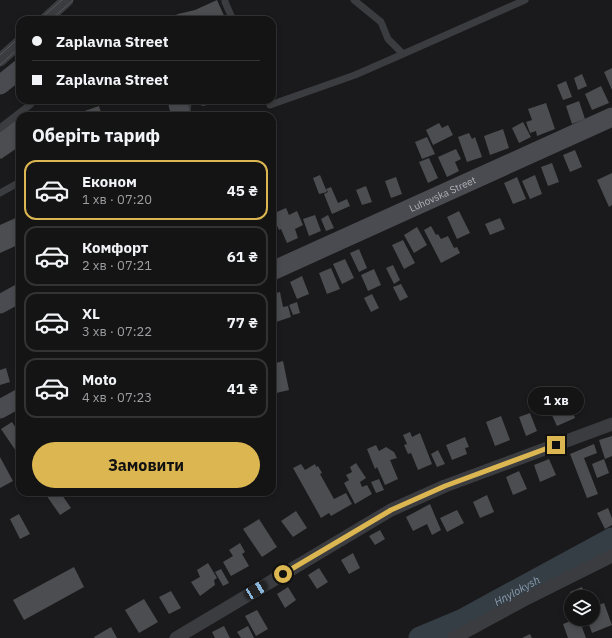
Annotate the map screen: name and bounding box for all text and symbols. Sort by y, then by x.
text: Zaplavna Street [56,32,168,51]
text: Zaplavna Street [56,70,168,89]
text: Оберіть тариф [32,124,160,147]
icon: car [34,172,70,208]
text: Економ [82,172,137,191]
street label: Luhovska Street [407,173,478,215]
text: 45 ₴ [227,181,258,200]
text: 1 хв · 07:20 [82,191,152,208]
icon: car [34,238,70,274]
text: Комфорт [82,238,148,257]
text: 61 ₴ [227,247,258,266]
text: 2 хв · 07:21 [82,257,152,274]
icon: car [34,304,70,340]
text: XL [82,304,100,323]
text: 77 ₴ [227,313,258,332]
text: 3 хв · 07:22 [82,323,152,340]
icon: car [34,370,70,406]
text: Moto [82,370,117,389]
text: 41 ₴ [227,379,258,398]
callout: 1 хв [528,387,584,415]
text: 4 хв · 07:23 [82,389,152,406]
text: 1 хв [543,392,569,409]
route end [547,436,565,454]
button: Замовити [32,442,260,488]
route start [274,565,292,583]
water label: Hnylokysh [491,572,542,609]
car [243,579,269,601]
map controls [564,590,600,626]
button: layers [564,590,600,626]

